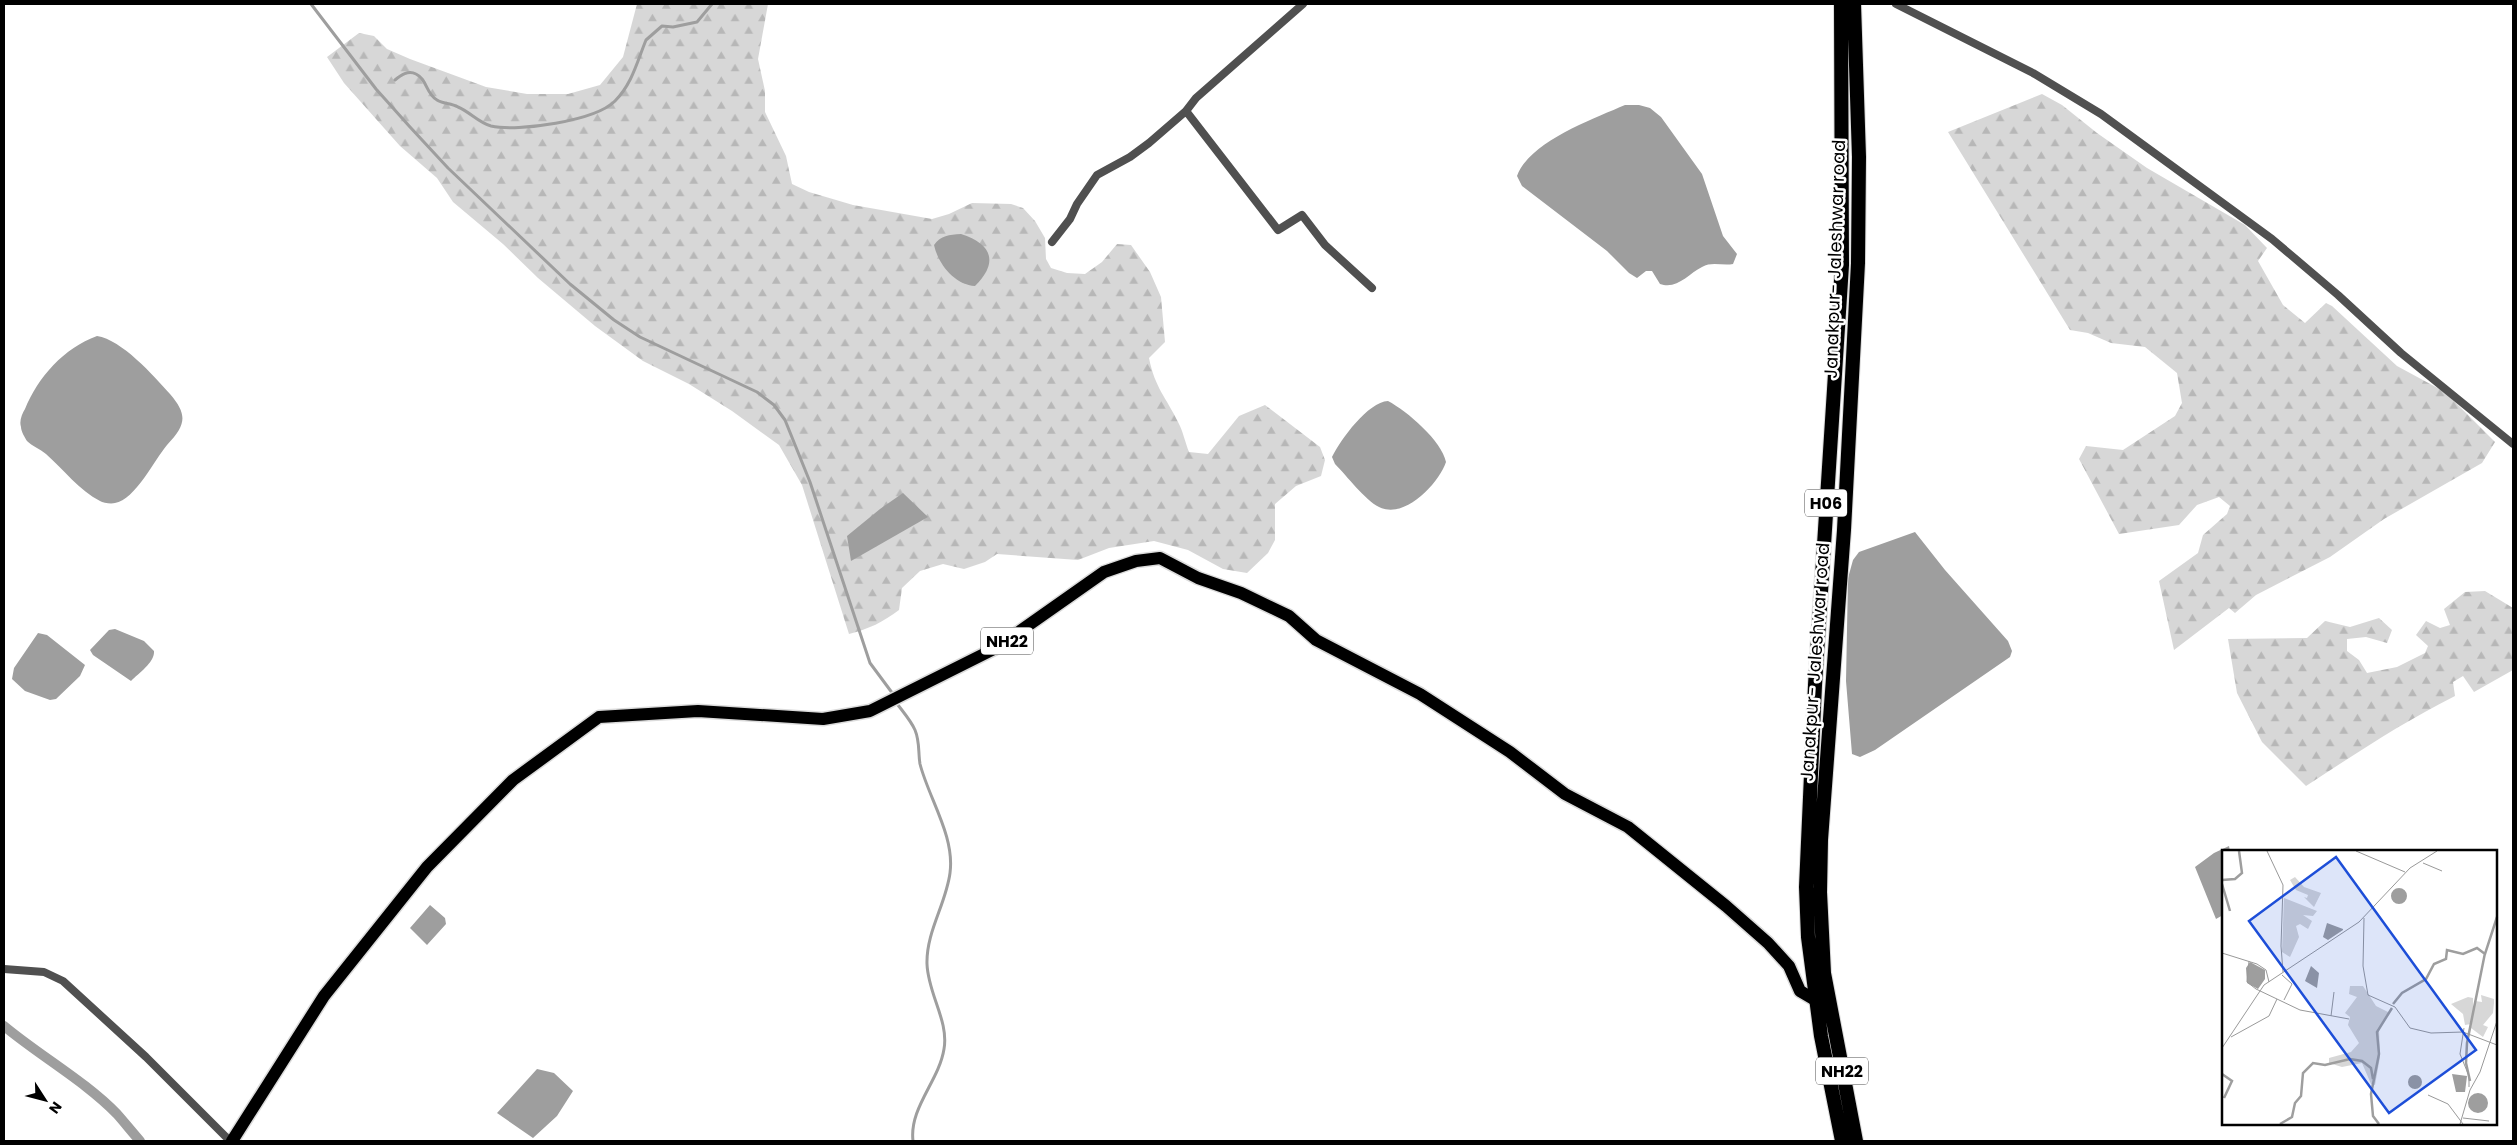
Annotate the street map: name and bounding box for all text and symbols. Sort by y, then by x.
street label: Janakpur- Jaleshwar road [1818,139,1851,379]
road number: H06 [1805,489,1847,516]
street label: Janakpur- Jaleshwar road [1794,542,1835,782]
road number: NH22 [981,627,1033,654]
inset map [2222,850,2497,1125]
road number: NH22 [1816,1058,1868,1084]
north arrow [20,1075,70,1125]
text: N [44,1098,67,1118]

